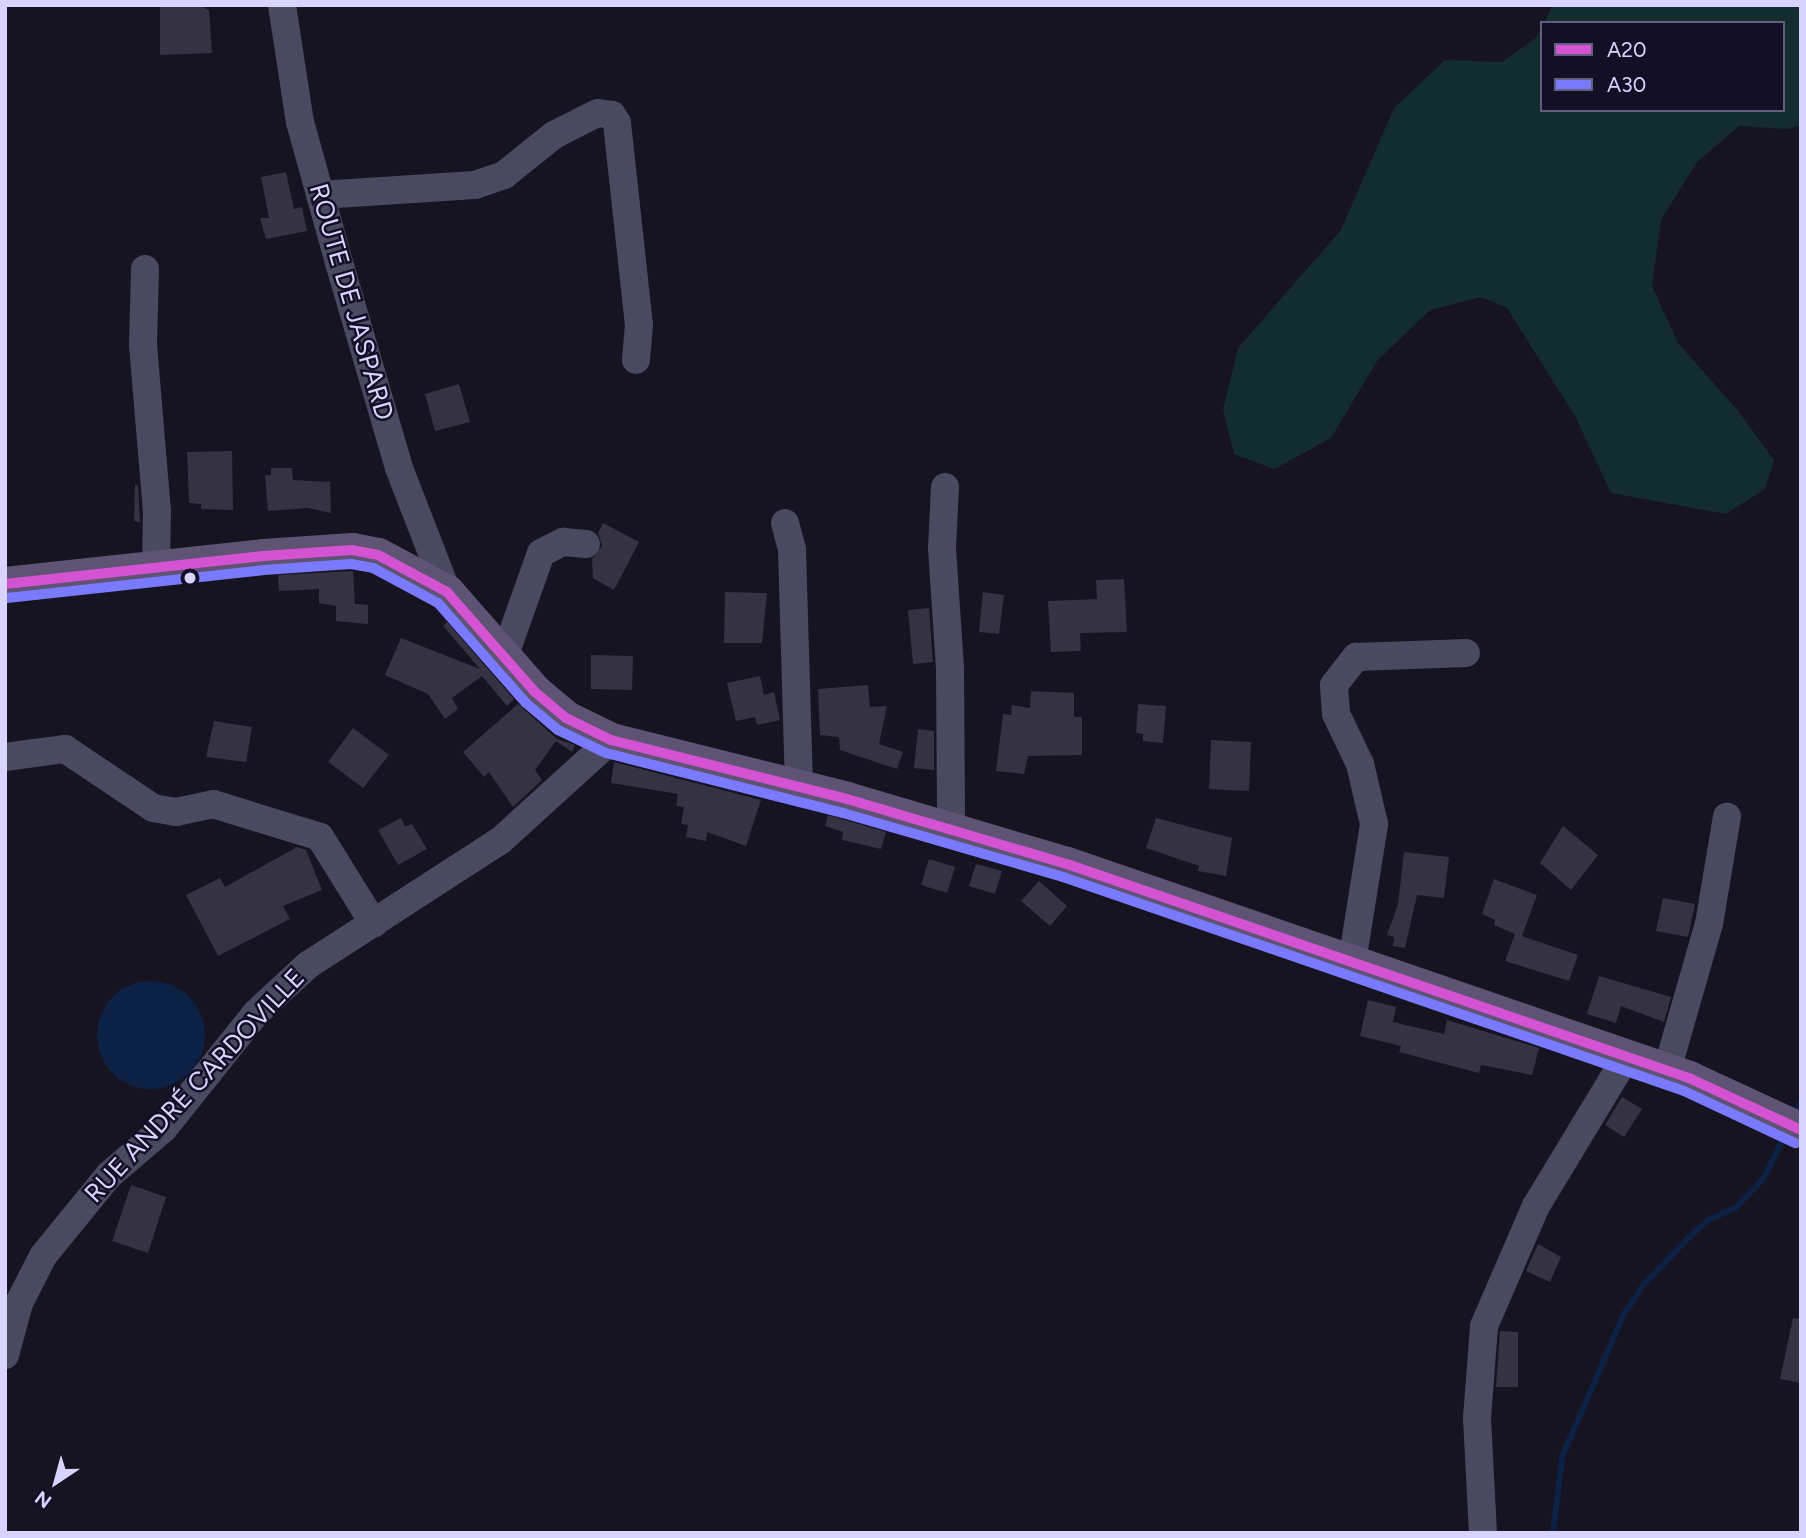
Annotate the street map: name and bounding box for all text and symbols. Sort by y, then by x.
legend [1540,21,1785,112]
text: A20 [1607,37,1646,62]
text: A30 [1607,72,1646,97]
street label: ROUTE DE JASPARD [302,180,400,424]
unlabelled marker [183,571,197,585]
street label: RUE ANDRÉ CARDOVILLE [79,963,311,1209]
north arrow [21,1447,91,1517]
text: N [31,1486,56,1513]

